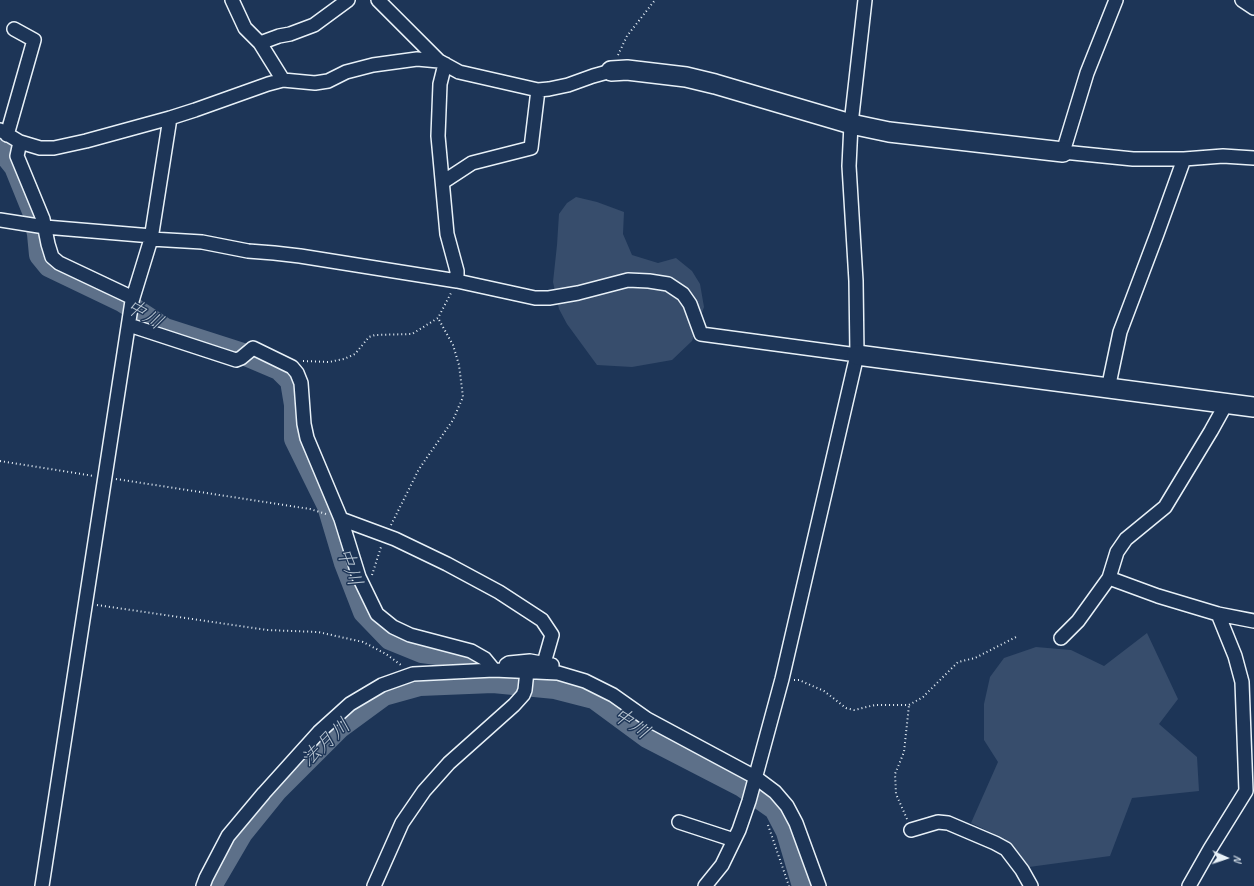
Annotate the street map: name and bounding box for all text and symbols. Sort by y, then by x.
water label: 中川 [121,294,167,336]
water label: 中川 [331,544,367,590]
water label: 中川 [608,703,654,745]
water label: 法月川 [296,714,356,772]
north arrow [1206,838,1246,878]
text: N [1231,855,1245,862]

